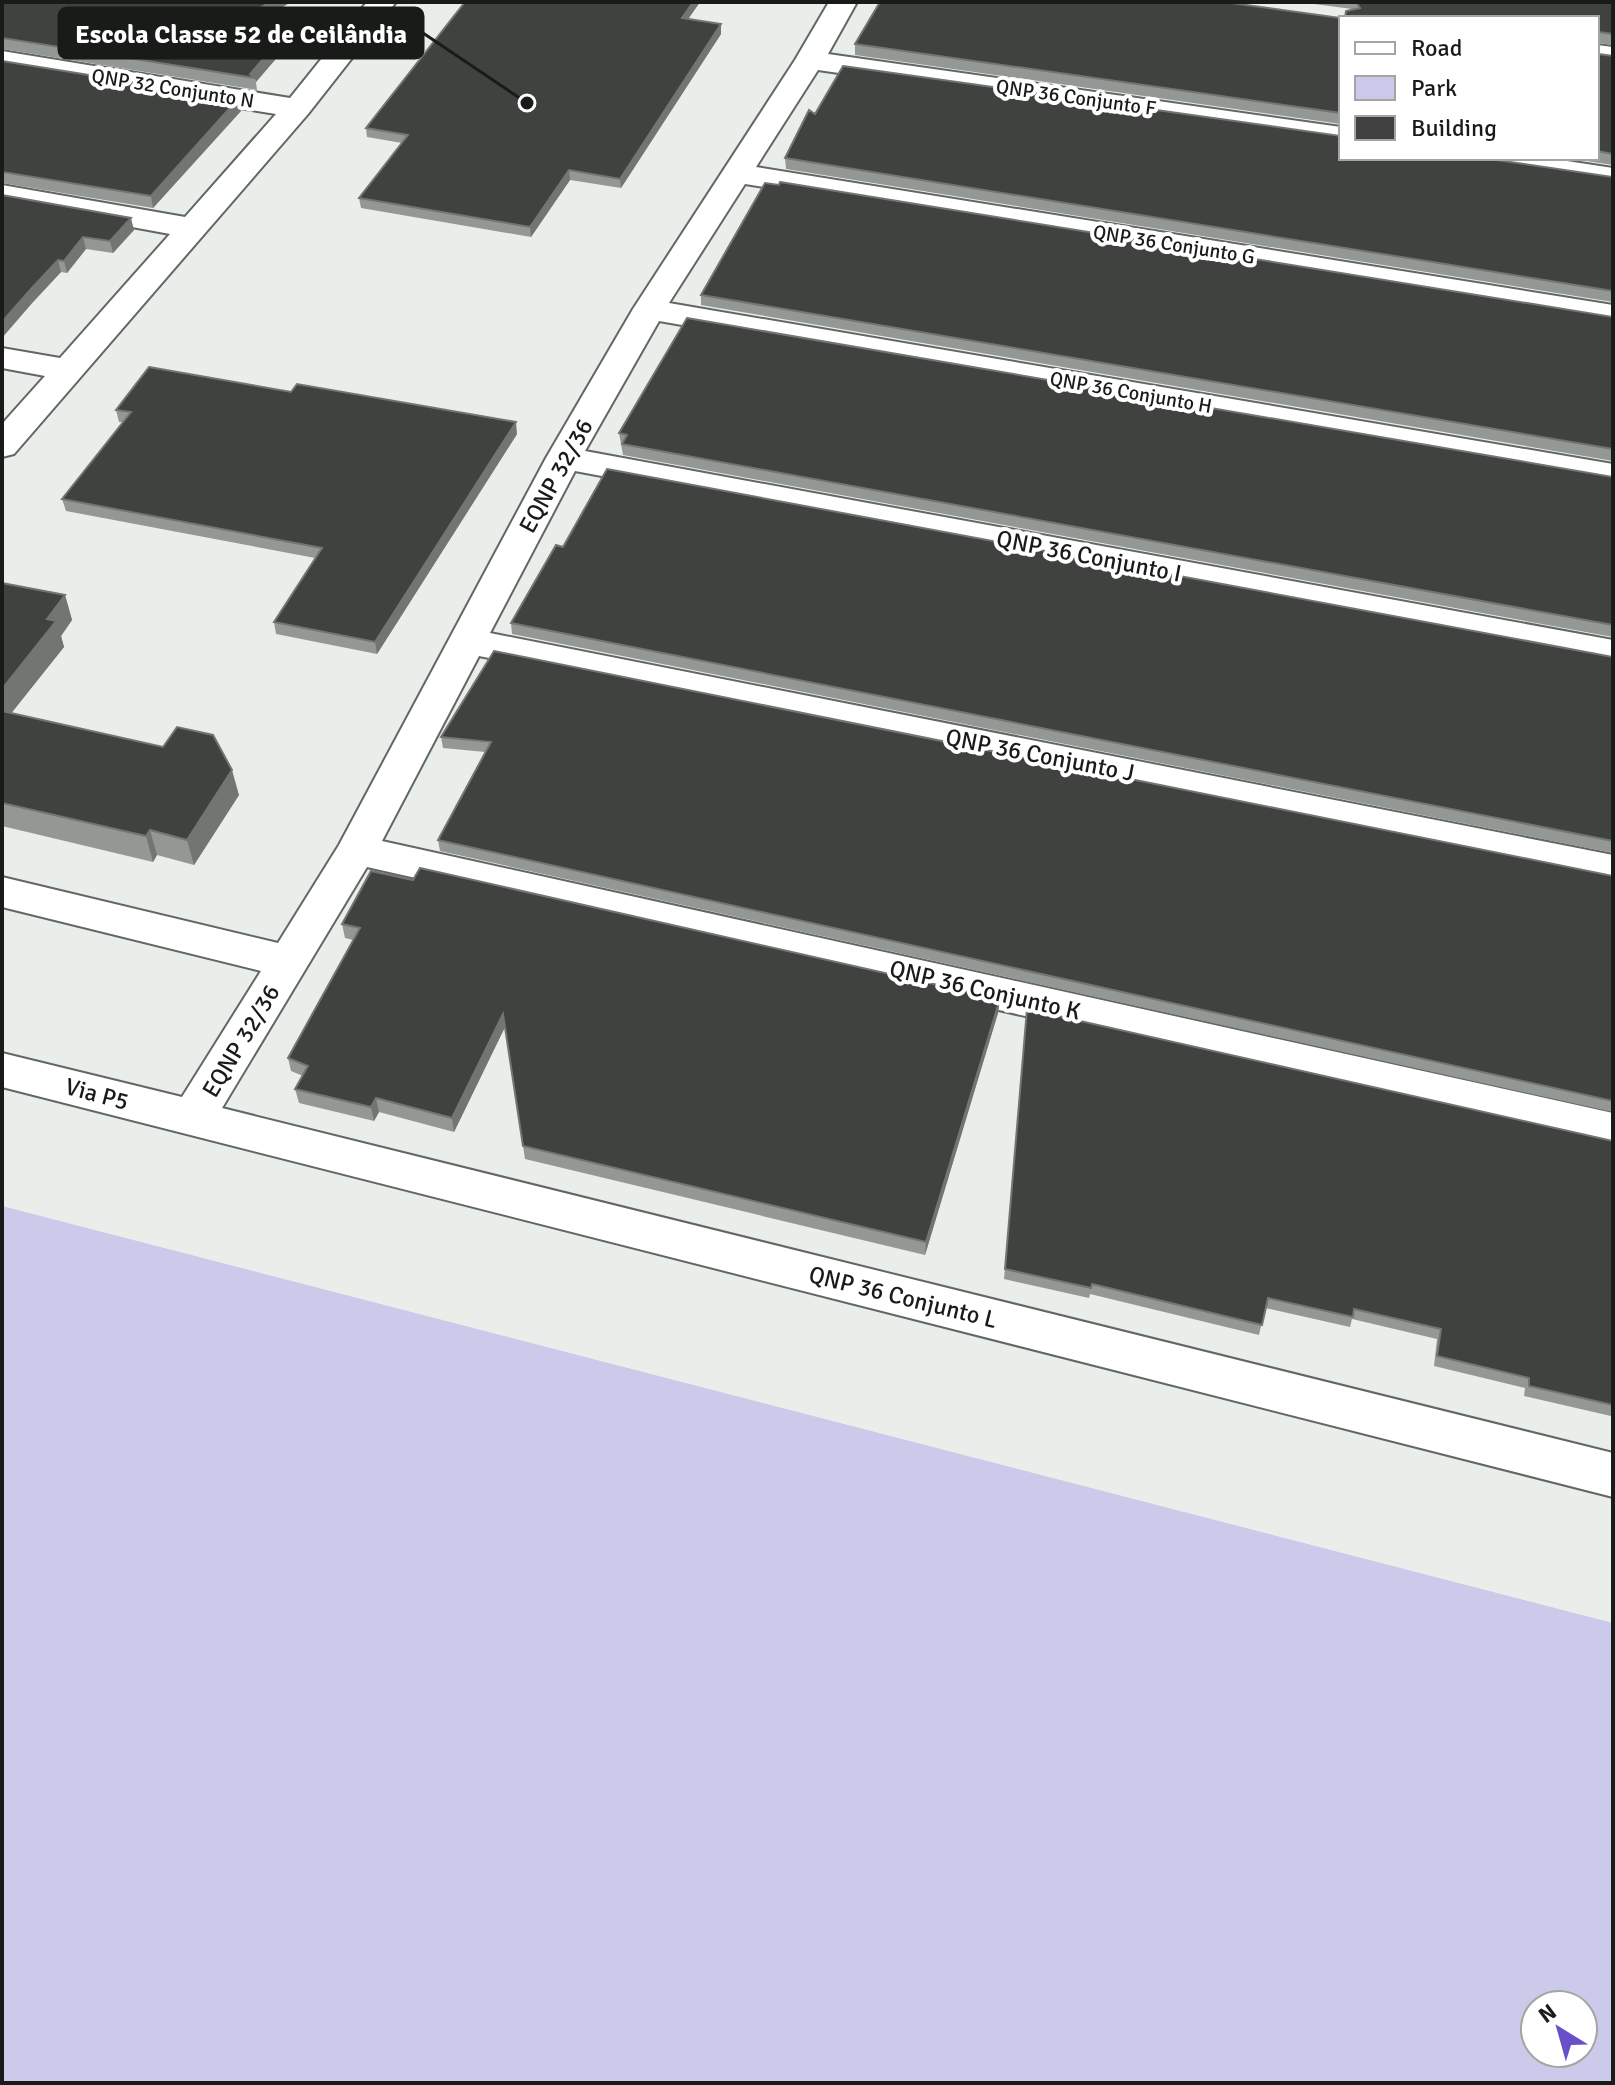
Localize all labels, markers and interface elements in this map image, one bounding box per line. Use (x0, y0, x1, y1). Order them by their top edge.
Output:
callout: Escola Classe 52 de Ceilândia (59, 8, 423, 58)
legend (1339, 16, 1599, 160)
text: Escola Classe 52 de Ceilândia (75, 19, 407, 51)
text: Road (1411, 33, 1462, 63)
street label: QNP 32 Conjunto N (90, 63, 256, 114)
text: Park (1411, 73, 1457, 103)
street label: QNP 36 Conjunto F (994, 74, 1157, 121)
text: Building (1411, 113, 1497, 143)
street label: QNP 36 Conjunto G (1091, 219, 1257, 270)
street label: QNP 36 Conjunto H (1048, 366, 1214, 419)
street label: EQNP 32/36 (512, 414, 600, 538)
street label: QNP 36 Conjunto I (994, 523, 1184, 589)
street label: QNP 36 Conjunto J (943, 722, 1137, 788)
street label: QNP 36 Conjunto K (887, 953, 1083, 1027)
street label: EQNP 32/36 (196, 979, 286, 1103)
street label: Via P5 (62, 1071, 132, 1117)
street label: QNP 36 Conjunto L (806, 1259, 1000, 1335)
north arrow (1519, 1989, 1599, 2069)
text: N (1533, 1998, 1562, 2029)

